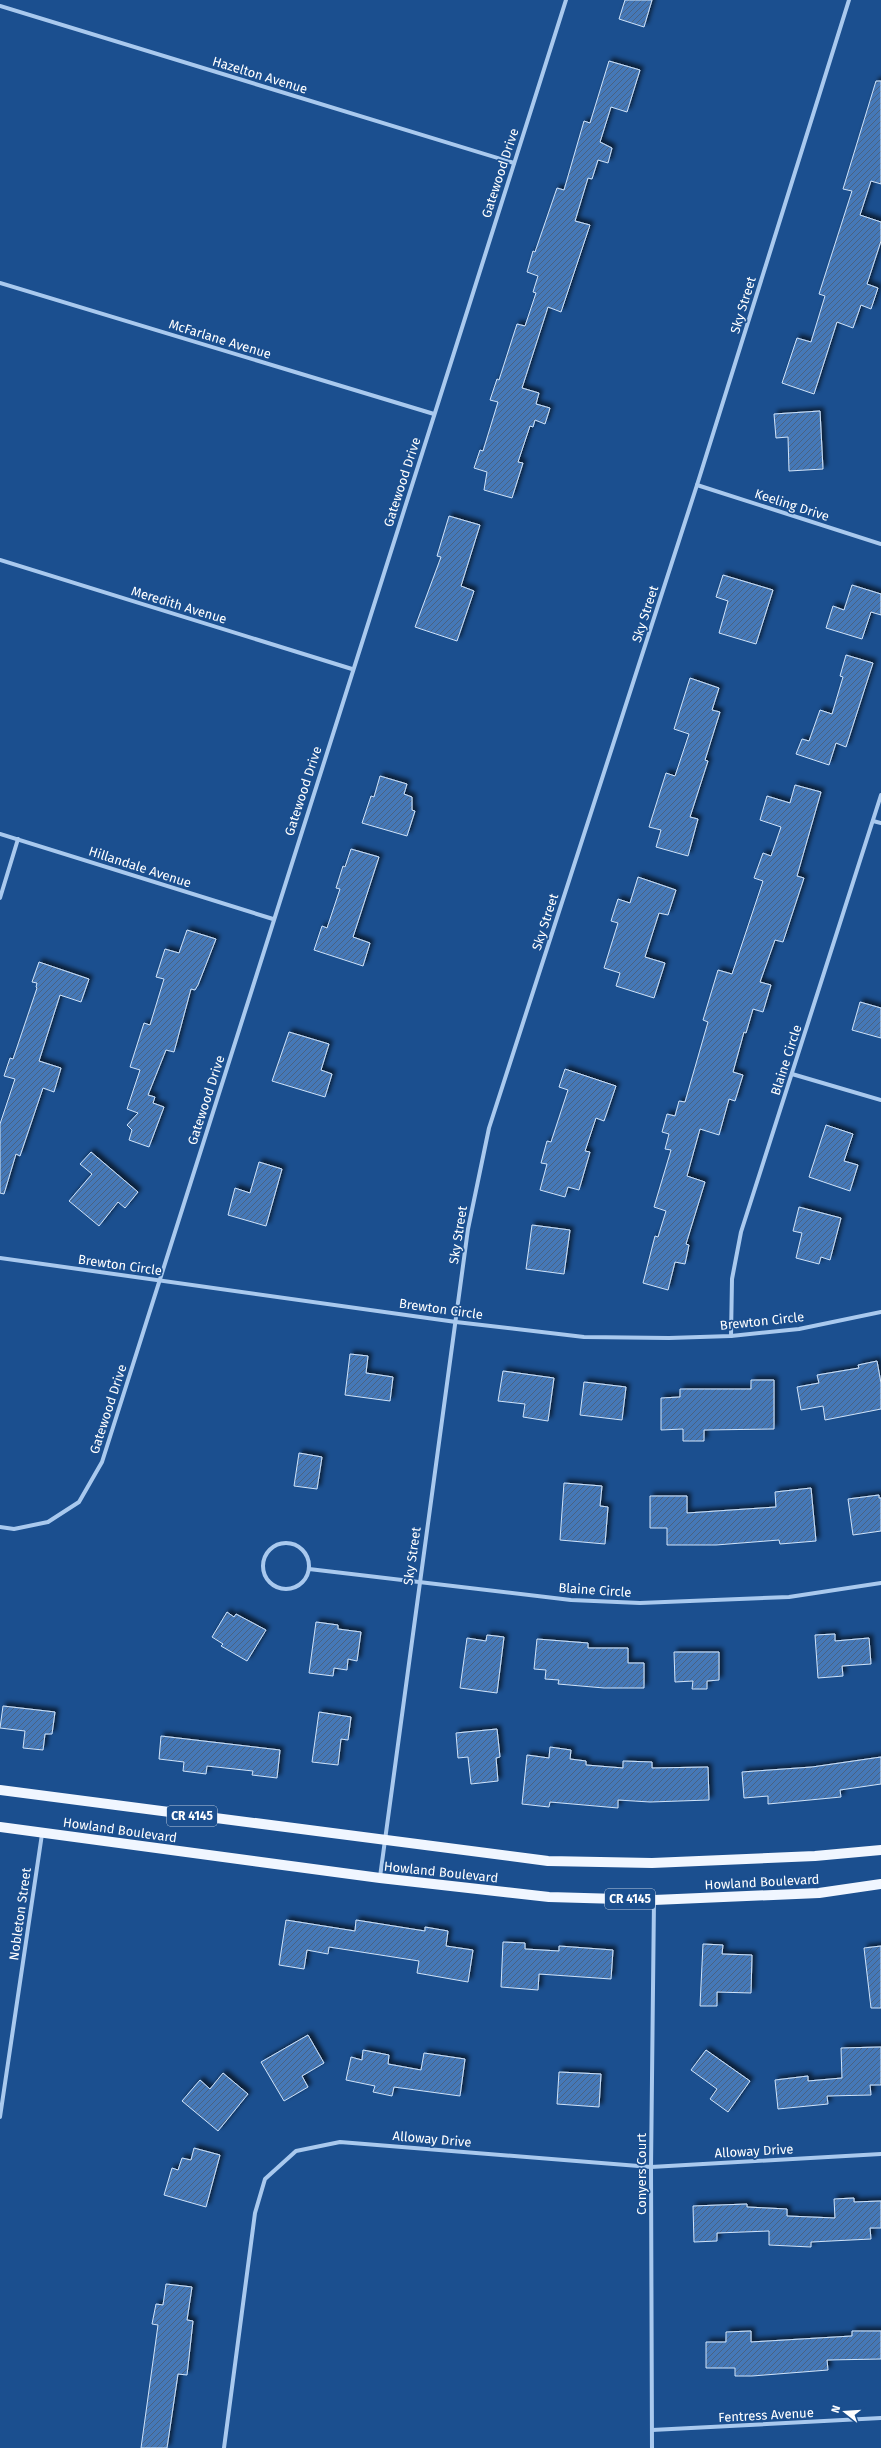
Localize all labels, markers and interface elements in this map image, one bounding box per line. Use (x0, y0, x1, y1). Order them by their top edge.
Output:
street label: Hazelton Avenue (211, 53, 309, 97)
street label: Gatewood Drive (478, 126, 522, 220)
street label: Sky Street (727, 274, 759, 335)
street label: McFarlane Avenue (167, 316, 273, 362)
street label: Gatewood Drive (380, 435, 424, 529)
street label: Keeling Drive (753, 486, 831, 524)
street label: Meredith Avenue (129, 583, 229, 627)
street label: Sky Street (629, 583, 661, 644)
street label: Gatewood Drive (281, 744, 325, 838)
street label: Hillandale Avenue (87, 843, 193, 891)
street label: Sky Street (529, 891, 561, 952)
street label: Blaine Circle (768, 1023, 804, 1097)
street label: Gatewood Drive (184, 1053, 228, 1147)
street label: Sky Street (446, 1204, 470, 1265)
street label: Brewton Circle (77, 1252, 163, 1278)
street label: Brewton Circle (398, 1296, 484, 1322)
street label: Brewton Circle (719, 1309, 805, 1333)
street label: Gatewood Drive (86, 1362, 130, 1456)
street label: Sky Street (400, 1526, 424, 1586)
street label: Blaine Circle (558, 1580, 632, 1600)
road number: CR 4145 (167, 1806, 217, 1826)
street label: Howland Boulevard (62, 1815, 178, 1845)
street label: Howland Boulevard (383, 1859, 499, 1885)
street label: Nobleton Street (6, 1866, 34, 1961)
street label: Howland Boulevard (704, 1872, 820, 1892)
road number: CR 4145 (605, 1889, 655, 1909)
street label: Alloway Drive (392, 2128, 472, 2150)
street label: Conyers Court (634, 2133, 649, 2215)
street label: Alloway Drive (714, 2141, 794, 2161)
north arrow (825, 2392, 865, 2432)
text: N (829, 2404, 843, 2415)
street label: Fentress Avenue (718, 2405, 814, 2425)

